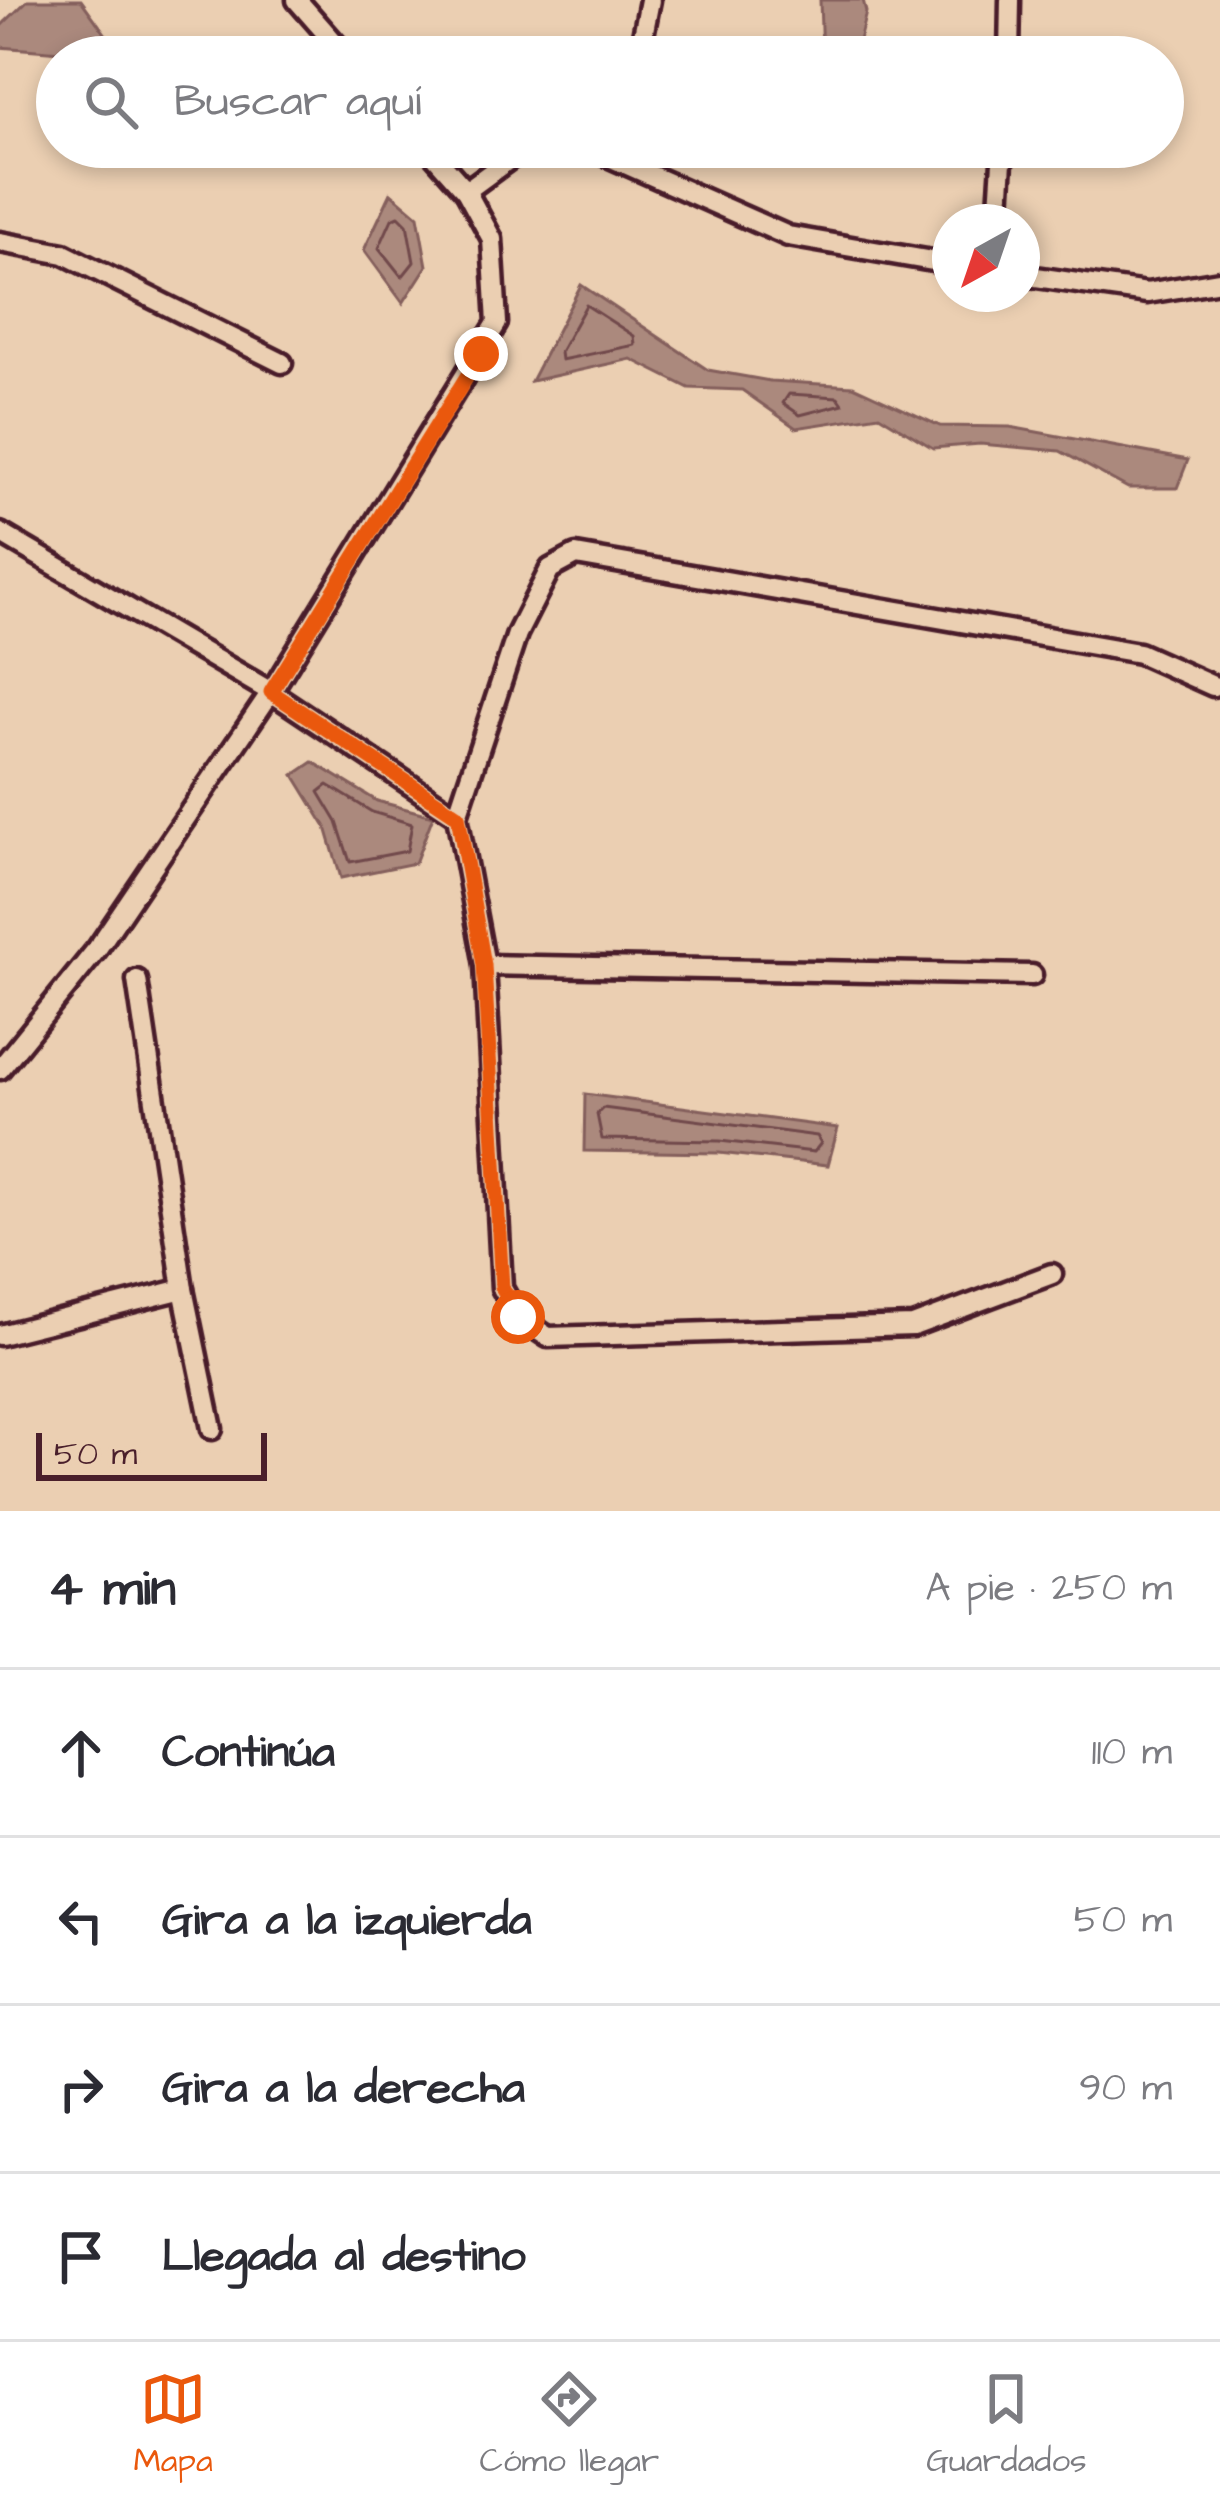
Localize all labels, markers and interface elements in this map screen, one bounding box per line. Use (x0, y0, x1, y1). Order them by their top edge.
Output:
search box (36, 36, 1184, 168)
icon: search (78, 69, 144, 135)
text: Buscar aquí (174, 71, 421, 133)
north arrow (932, 204, 1040, 312)
route end (454, 327, 508, 381)
route start (491, 1290, 545, 1344)
scale bar (36, 1427, 267, 1480)
text: 50 m (54, 1431, 137, 1477)
text: 4 min (48, 1554, 176, 1625)
text: A pie · 250 m (925, 1562, 1172, 1616)
icon: ahead (48, 1720, 114, 1786)
text: Continúa (162, 1722, 335, 1784)
text: 110 m (1091, 1726, 1172, 1780)
icon: left (48, 1888, 114, 1954)
text: Gira a la izquierda (162, 1890, 532, 1952)
text: 50 m (1074, 1894, 1172, 1948)
icon: right (48, 2056, 114, 2122)
text: Gira a la derecha (162, 2058, 525, 2120)
text: 90 m (1079, 2062, 1172, 2116)
icon: arrive (48, 2224, 114, 2290)
text: Llegada al destino (162, 2226, 525, 2288)
tab: Mapa (133, 2366, 213, 2484)
tab: Cómo llegar (480, 2366, 659, 2484)
tab: Guardados (926, 2366, 1087, 2484)

